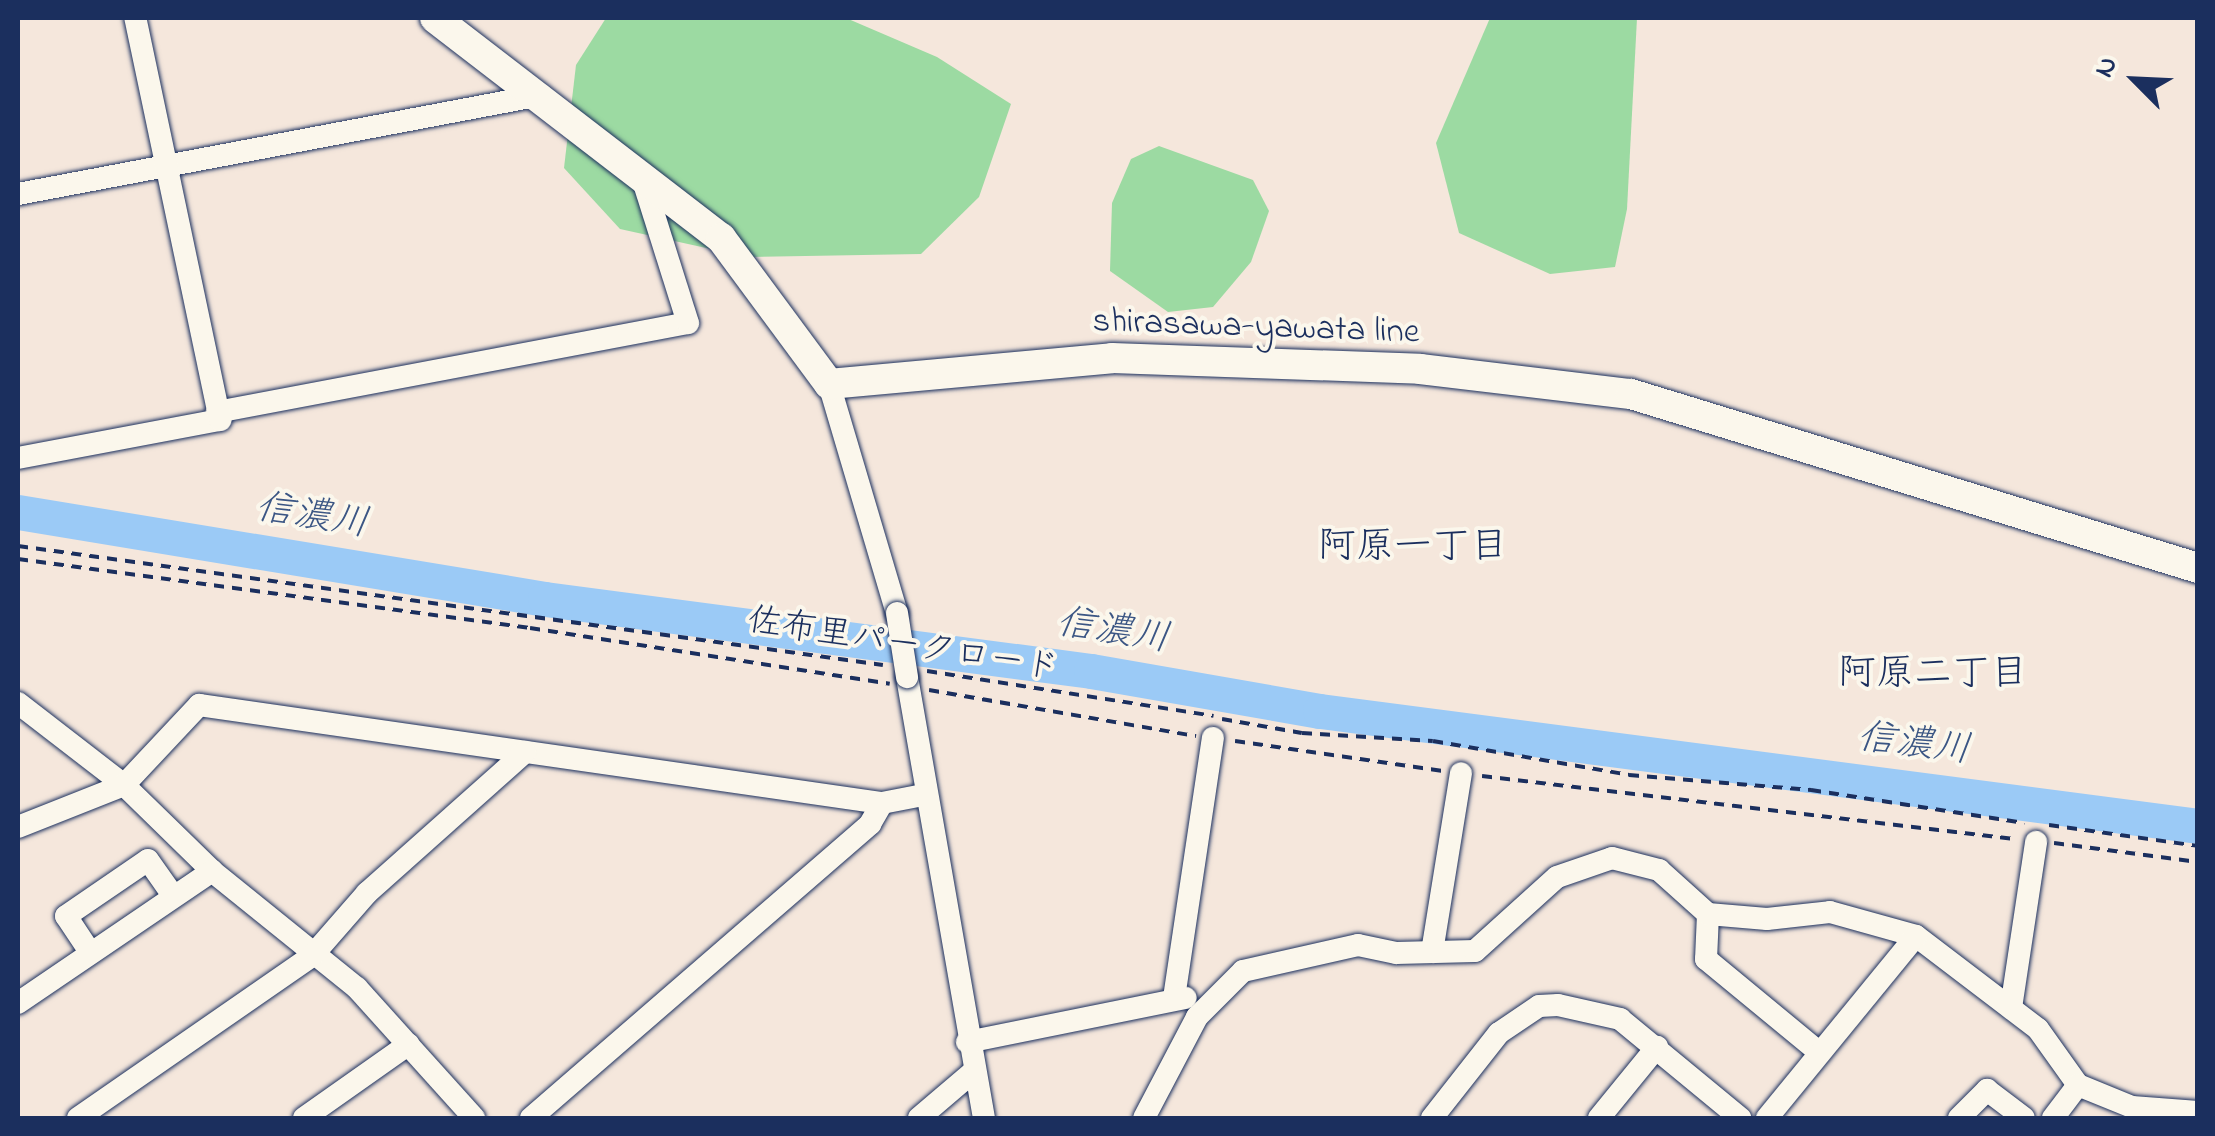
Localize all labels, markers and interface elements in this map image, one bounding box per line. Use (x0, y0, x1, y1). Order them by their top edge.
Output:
north arrow (2085, 30, 2185, 130)
text: N (2085, 51, 2130, 85)
street label: shirasawa-yawata line (1092, 301, 1420, 355)
water label: 信濃川 (252, 487, 372, 549)
district label: 阿原一丁目 (1318, 526, 1508, 572)
street label: 佐布里パークロード (744, 601, 1062, 691)
water label: 信濃川 (1053, 602, 1173, 664)
district label: 阿原二丁目 (1838, 653, 2028, 699)
water label: 信濃川 (1855, 716, 1973, 776)

